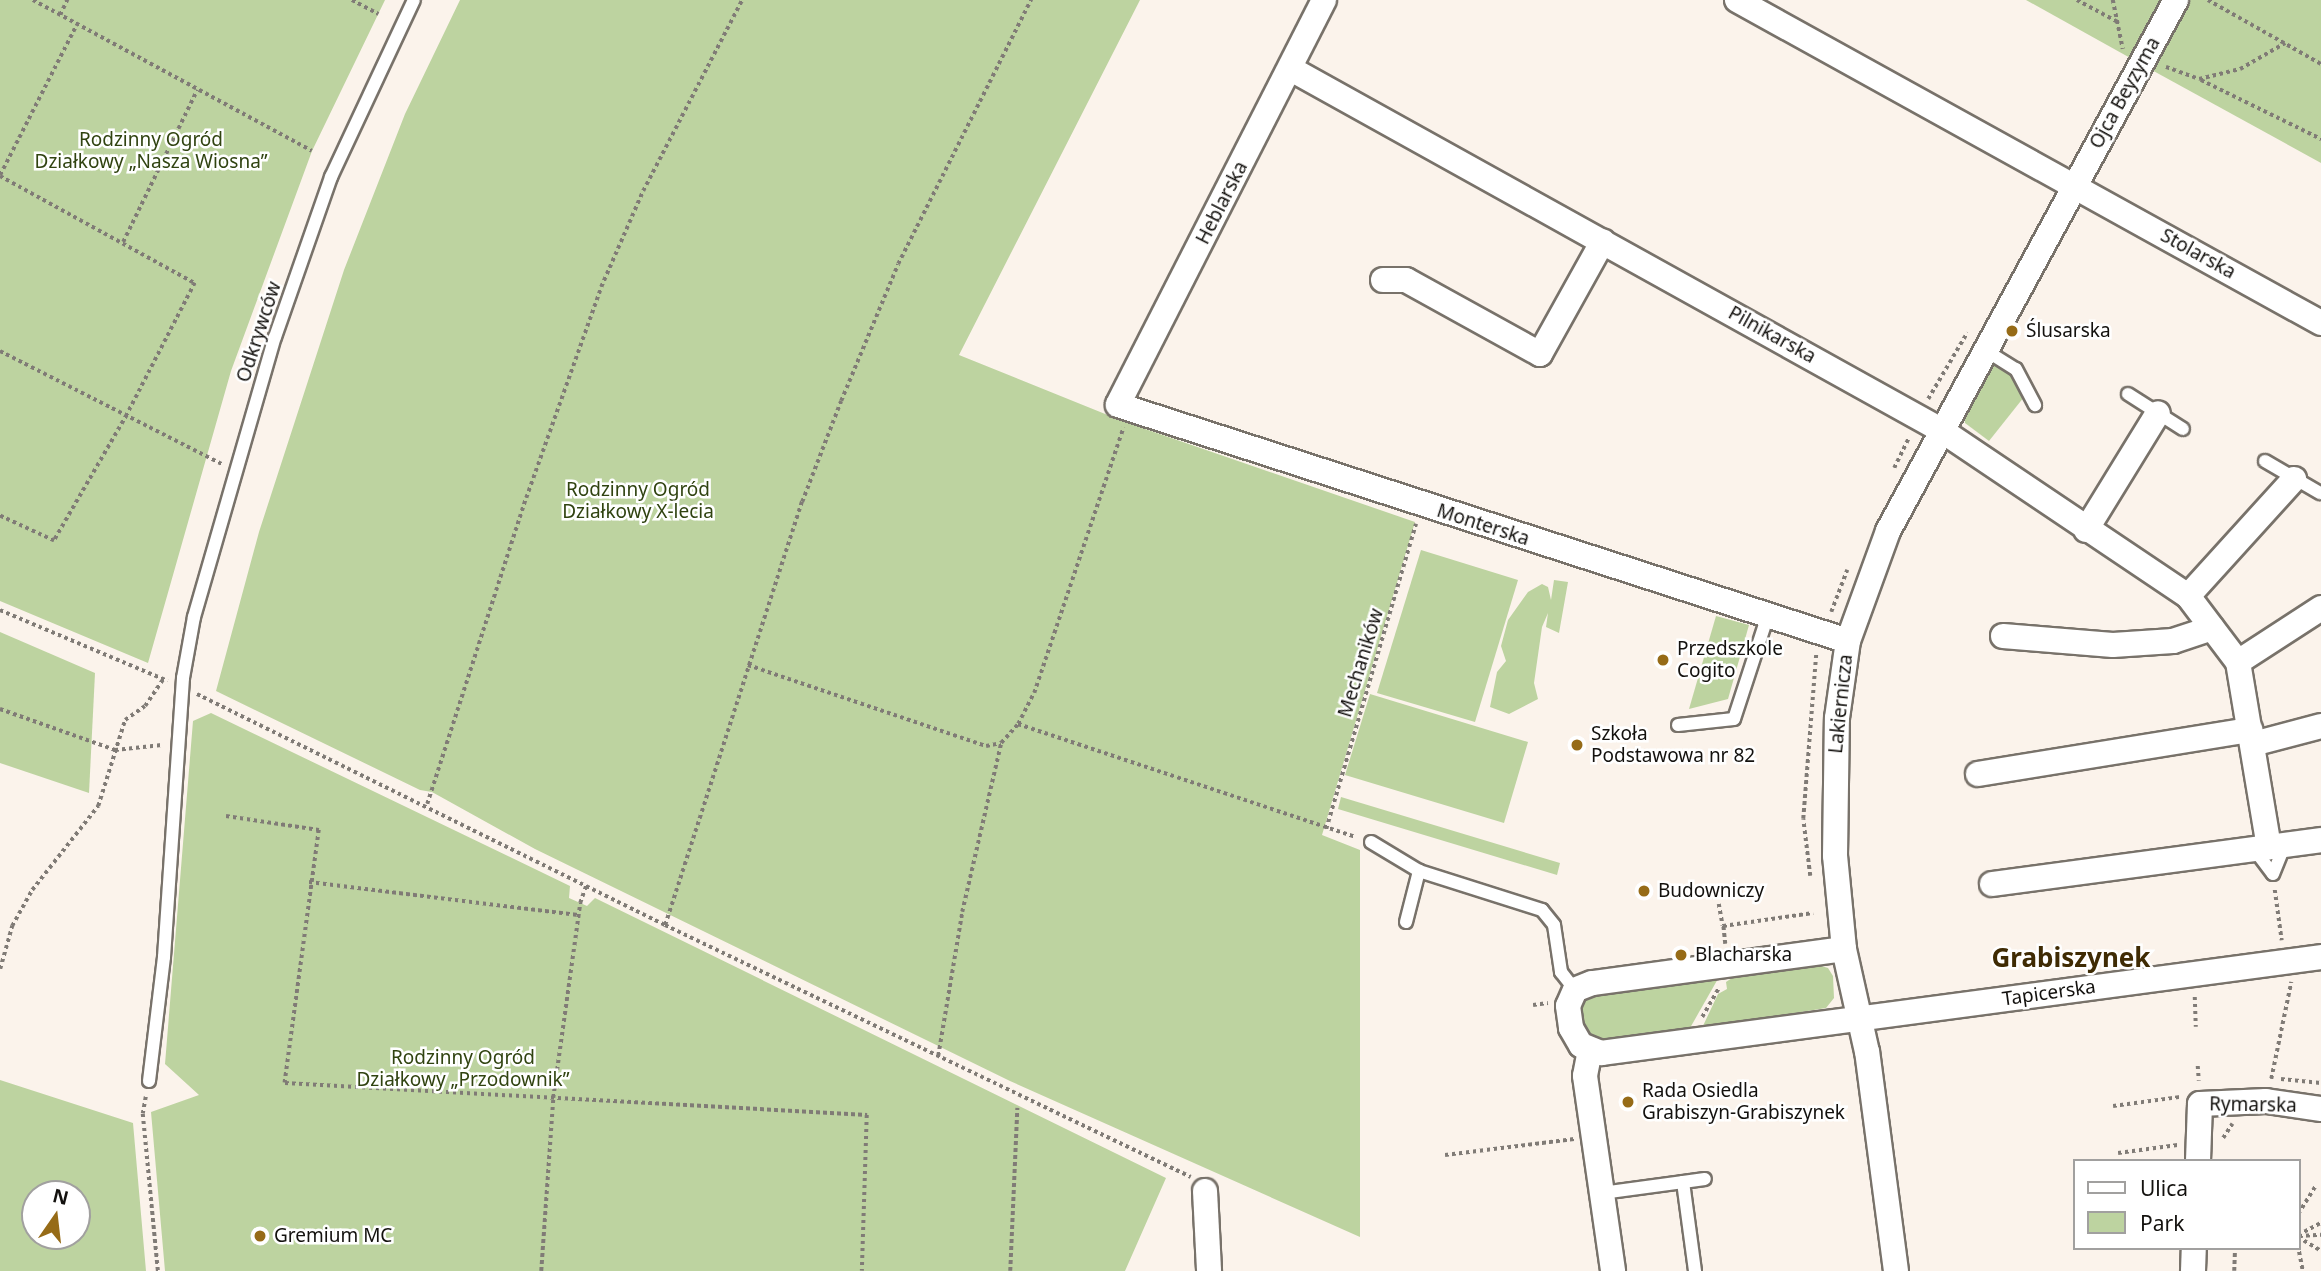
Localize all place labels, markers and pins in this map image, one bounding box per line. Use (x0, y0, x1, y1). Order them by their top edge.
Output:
place label: Ślusarska (2026, 320, 2111, 342)
marker: Ślusarska (2004, 323, 2020, 339)
place label: Przedszkole Cogito (1677, 638, 1783, 682)
marker: Przedszkole Cogito (1655, 652, 1671, 668)
place label: Szkoła Podstawowa nr 82 (1591, 723, 1755, 767)
marker: Szkoła Podstawowa nr 82 (1569, 737, 1585, 753)
place label: Budowniczy (1658, 880, 1764, 902)
marker: Budowniczy (1636, 883, 1652, 899)
place label: Blacharska (1695, 944, 1792, 966)
marker: Blacharska (1673, 947, 1689, 963)
place label: Rada Osiedla Grabiszyn-Grabiszynek (1642, 1080, 1845, 1124)
marker: Rada Osiedla Grabiszyn-Grabiszynek (1620, 1094, 1636, 1110)
place label: Gremium MC (274, 1225, 392, 1247)
marker: Gremium MC (252, 1228, 268, 1244)

